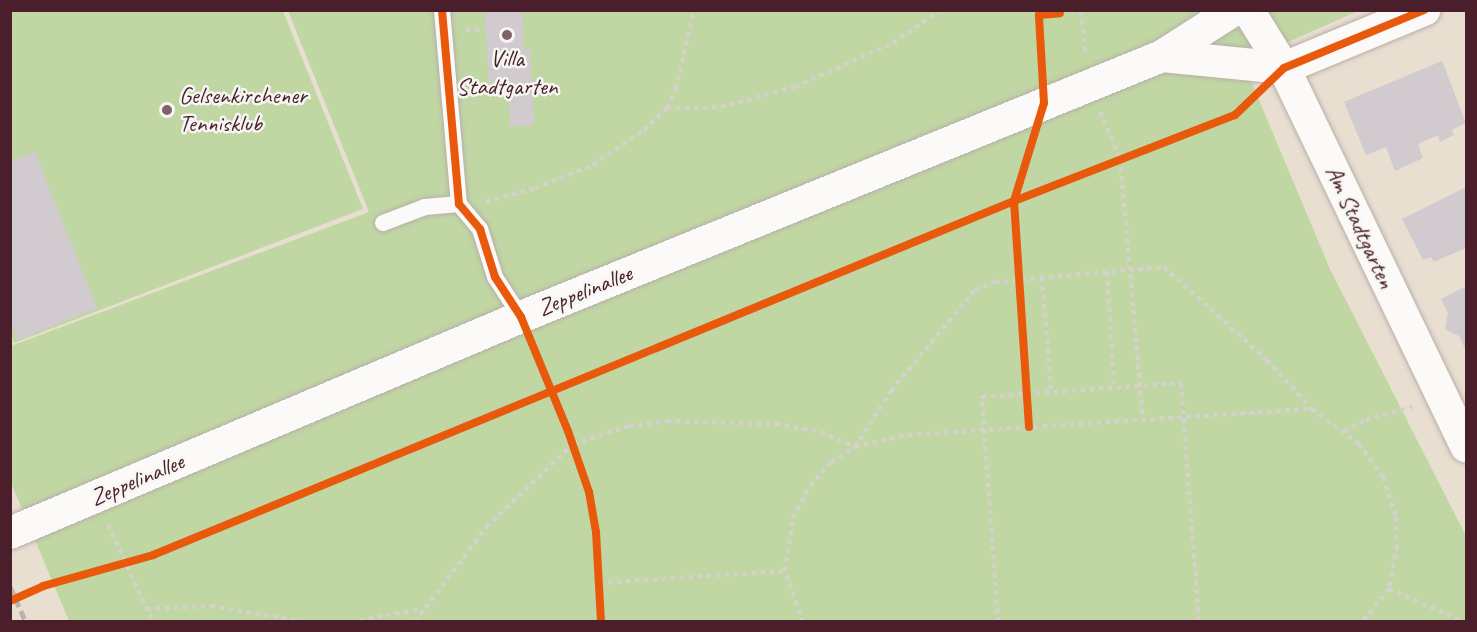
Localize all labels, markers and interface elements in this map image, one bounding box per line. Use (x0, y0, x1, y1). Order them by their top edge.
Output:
marker: Villa Stadtgarten (500, 28, 514, 42)
place label: Villa Stadtgarten (456, 45, 558, 101)
place label: Gelsenkirchener Tennisklub (179, 82, 307, 138)
marker: Gelsenkirchener Tennisklub (160, 103, 174, 117)
street label: Am Stadtgarten (1319, 161, 1401, 293)
street label: Zeppelinallee (534, 259, 636, 323)
street label: Zeppelinallee (86, 447, 188, 513)

